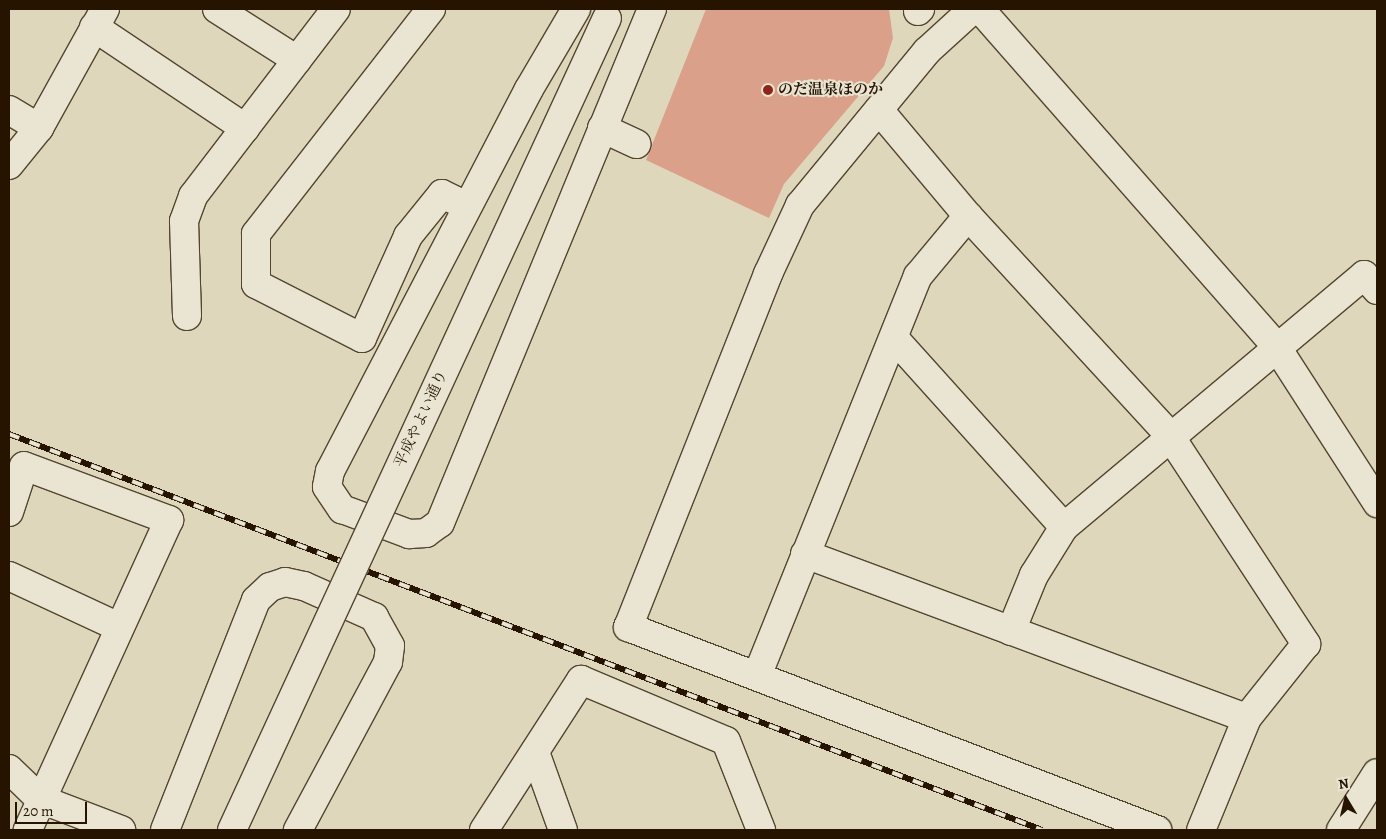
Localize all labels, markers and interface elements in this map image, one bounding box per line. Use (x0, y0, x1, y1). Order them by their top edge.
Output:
place label: のだ温泉ほのか (778, 81, 883, 99)
marker: のだ温泉ほのか (762, 84, 774, 96)
street label: 平成やよい通り (391, 368, 451, 470)
north arrow (1321, 774, 1371, 824)
text: N (1337, 774, 1350, 794)
scale bar (18, 792, 90, 824)
text: 20 m (23, 801, 54, 821)

